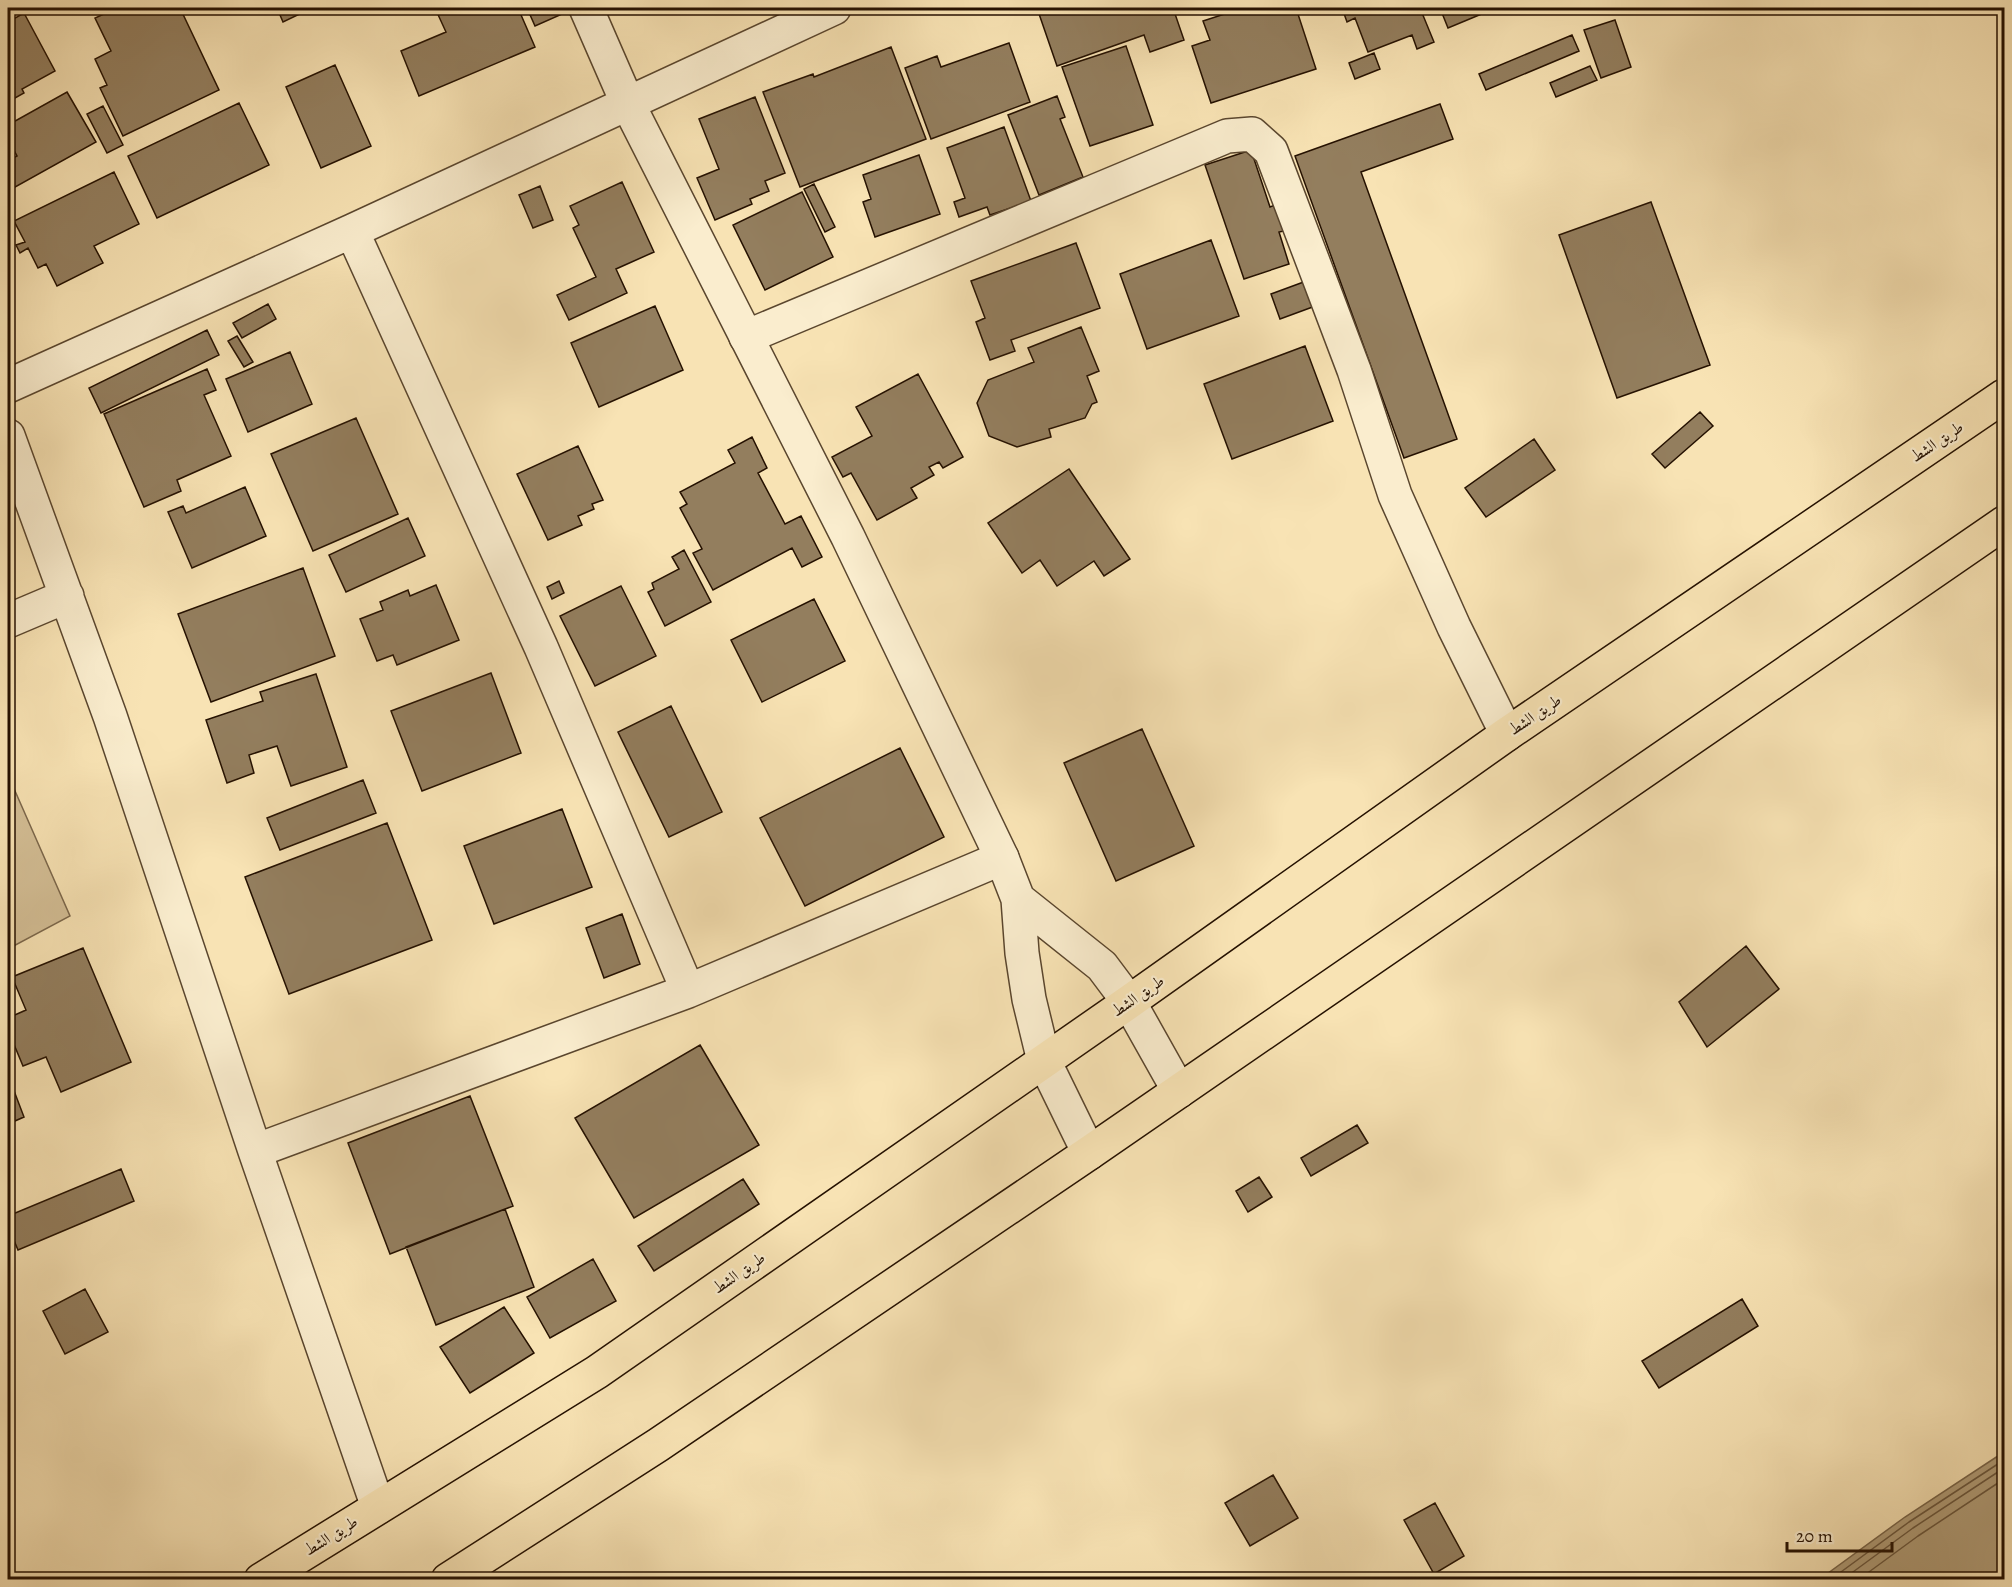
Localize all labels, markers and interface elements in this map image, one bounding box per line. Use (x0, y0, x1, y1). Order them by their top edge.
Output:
street label: طريق الشط (1906, 416, 1968, 468)
street label: طريق الشط (1504, 689, 1566, 741)
street label: طريق الشط (1107, 970, 1169, 1022)
street label: طريق الشط (708, 1247, 770, 1299)
street label: طريق الشط (300, 1511, 362, 1561)
scale bar (1787, 1515, 1892, 1553)
text: 20 m (1796, 1524, 1833, 1548)

